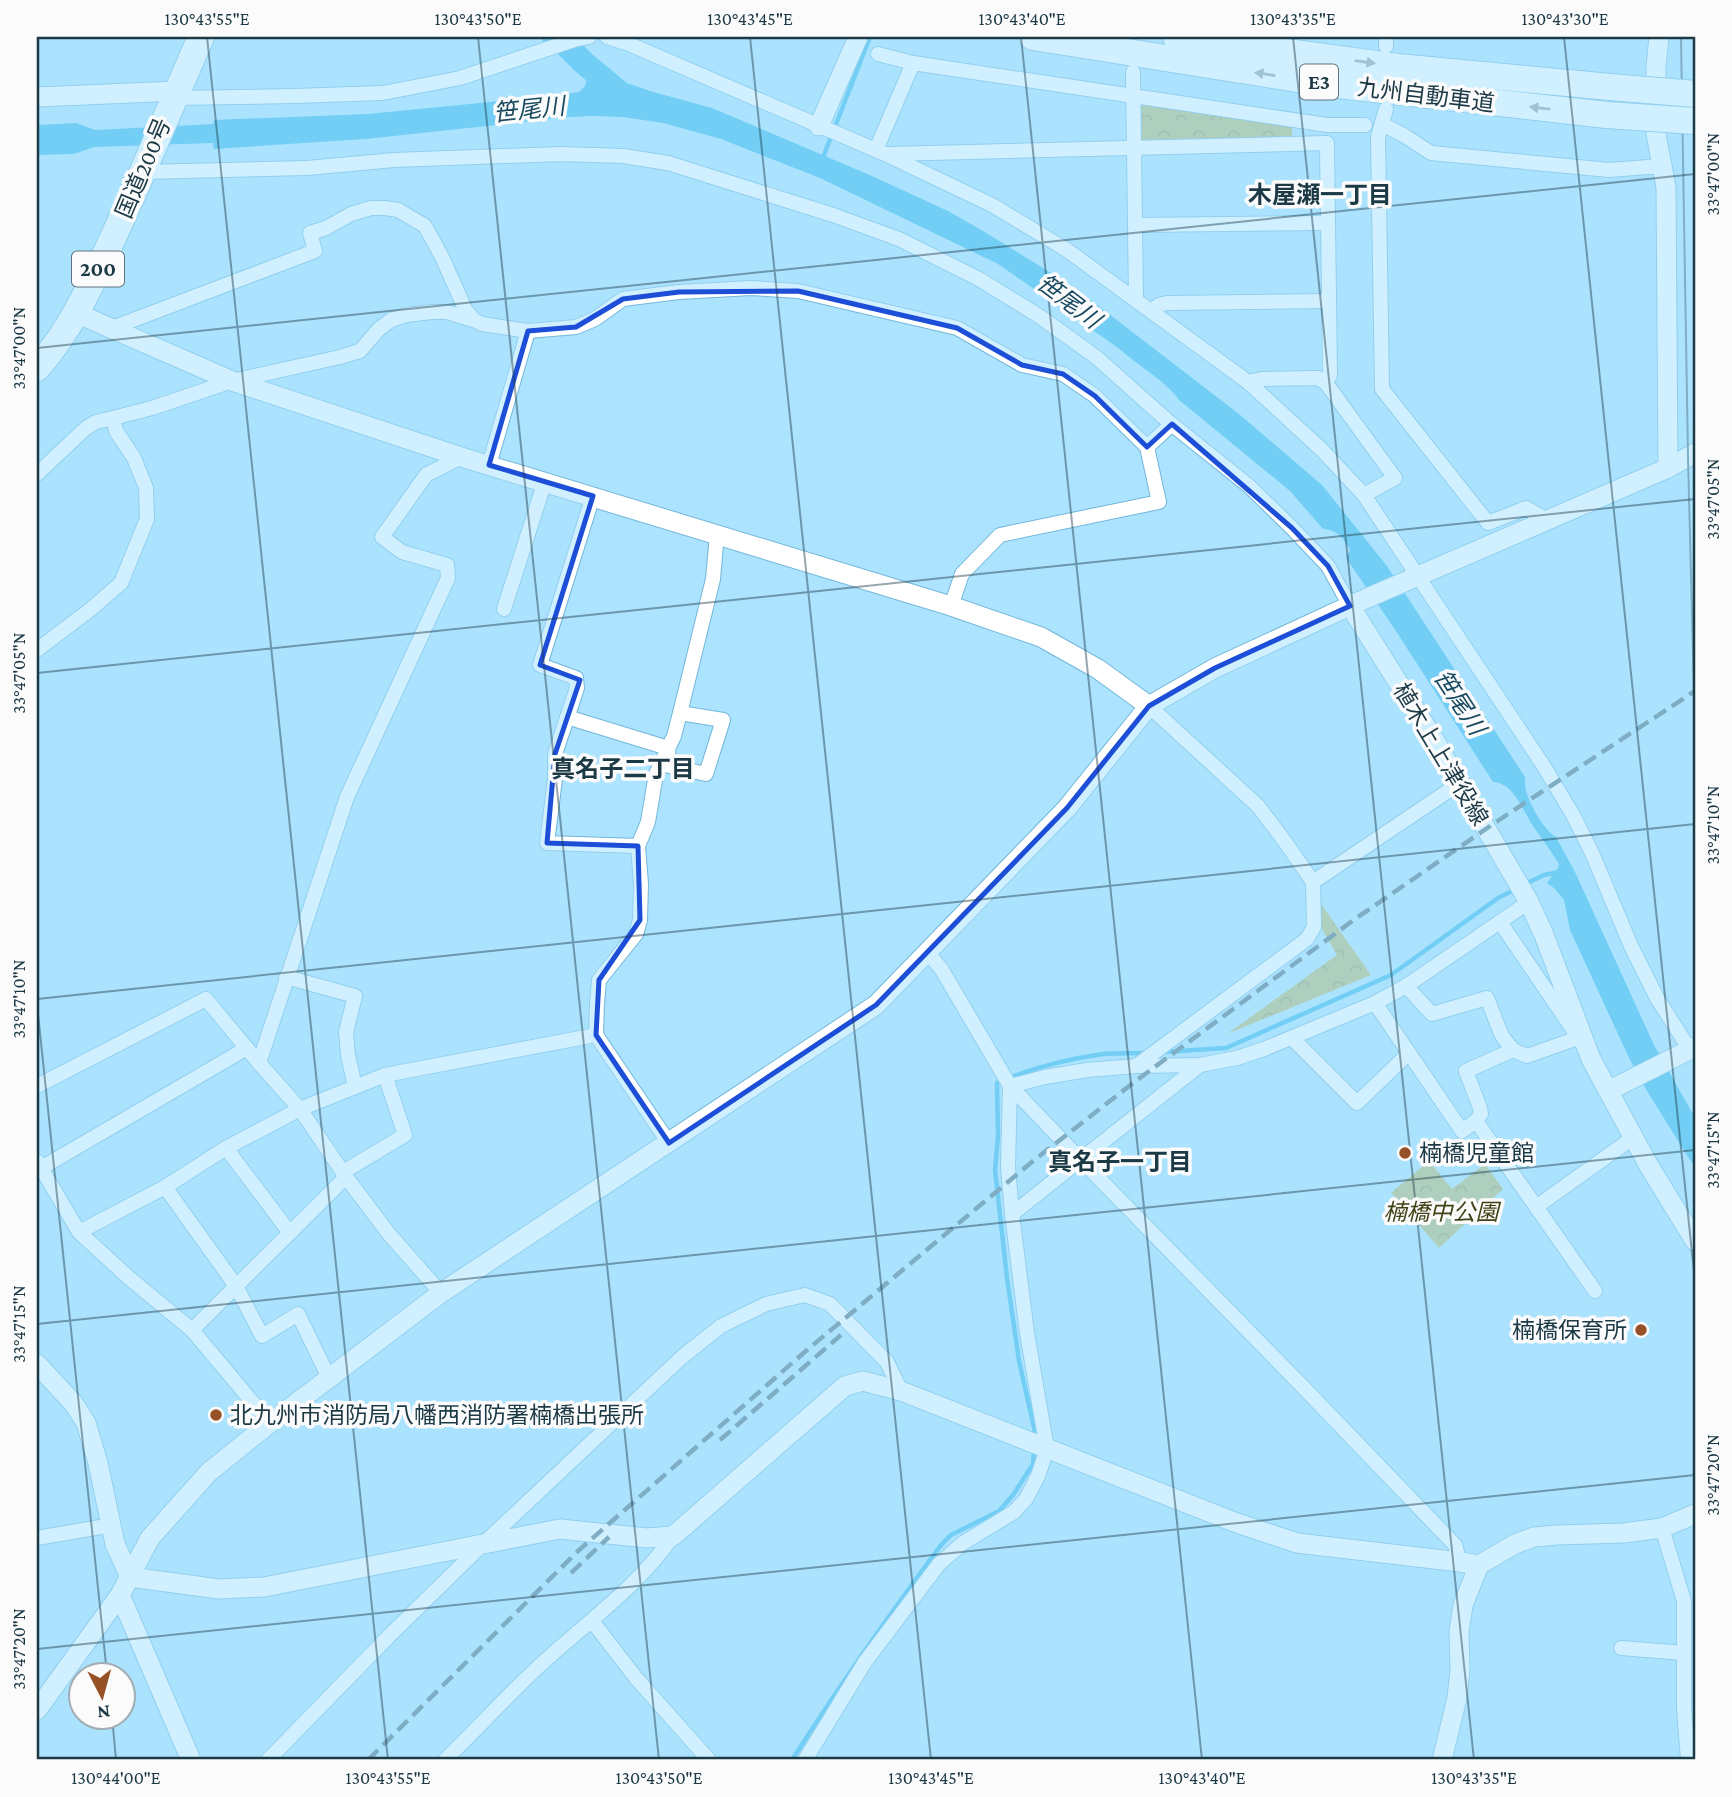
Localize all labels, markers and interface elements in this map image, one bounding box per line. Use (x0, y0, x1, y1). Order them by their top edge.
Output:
text: 130°43'55"E (164, 9, 250, 29)
text: 130°43'50"E (435, 9, 522, 29)
text: 130°43'45"E (707, 9, 793, 29)
text: 130°43'40"E (978, 9, 1066, 29)
text: 130°43'35"E (1250, 9, 1336, 29)
text: 130°43'30"E (1521, 9, 1609, 29)
one-way arrow (1354, 57, 1376, 68)
road number: E3 (1300, 64, 1338, 100)
one-way arrow (1254, 68, 1276, 79)
street label: 九州自動車道 (1356, 74, 1496, 116)
water label: 笹尾川 (492, 91, 569, 126)
one-way arrow (1528, 102, 1550, 113)
street label: 国道200号 (110, 114, 176, 222)
text: 33°47'00"N (1703, 132, 1723, 215)
district label: 木屋瀬一丁目 (1248, 181, 1392, 208)
road number: 200 (72, 252, 124, 286)
water label: 笹尾川 (1032, 269, 1108, 335)
text: 33°47'00"N (9, 306, 29, 389)
text: 33°47'05"N (1703, 458, 1723, 540)
text: 33°47'05"N (9, 632, 29, 714)
water label: 笹尾川 (1429, 664, 1493, 742)
street label: 植木上上津役線 (1388, 678, 1494, 830)
district label: 真名子二丁目 (551, 755, 695, 782)
text: 33°47'10"N (1703, 785, 1723, 865)
text: 33°47'10"N (9, 959, 29, 1039)
text: 33°47'15"N (1703, 1111, 1723, 1189)
place label: 楠橋児童館 (1419, 1140, 1534, 1166)
marker: 楠橋児童館 (1397, 1145, 1413, 1161)
district label: 真名子一丁目 (1048, 1148, 1192, 1175)
park label: 楠橋中公園 (1384, 1199, 1502, 1225)
text: 33°47'15"N (9, 1285, 29, 1363)
place label: 楠橋保育所 (1512, 1317, 1627, 1343)
marker: 楠橋保育所 (1633, 1322, 1649, 1338)
place label: 北九州市消防局八幡西消防署楠橋出張所 (230, 1402, 644, 1428)
marker: 北九州市消防局八幡西消防署楠橋出張所 (208, 1407, 224, 1423)
text: 33°47'20"N (1703, 1434, 1723, 1516)
text: 33°47'20"N (9, 1608, 29, 1690)
north arrow (66, 1660, 136, 1730)
text: N (96, 1701, 111, 1724)
text: 130°44'00"E (71, 1768, 161, 1788)
text: 130°43'55"E (345, 1768, 431, 1788)
text: 130°43'50"E (616, 1768, 703, 1788)
text: 130°43'45"E (888, 1768, 974, 1788)
text: 130°43'40"E (1158, 1768, 1246, 1788)
text: 130°43'35"E (1431, 1768, 1517, 1788)

